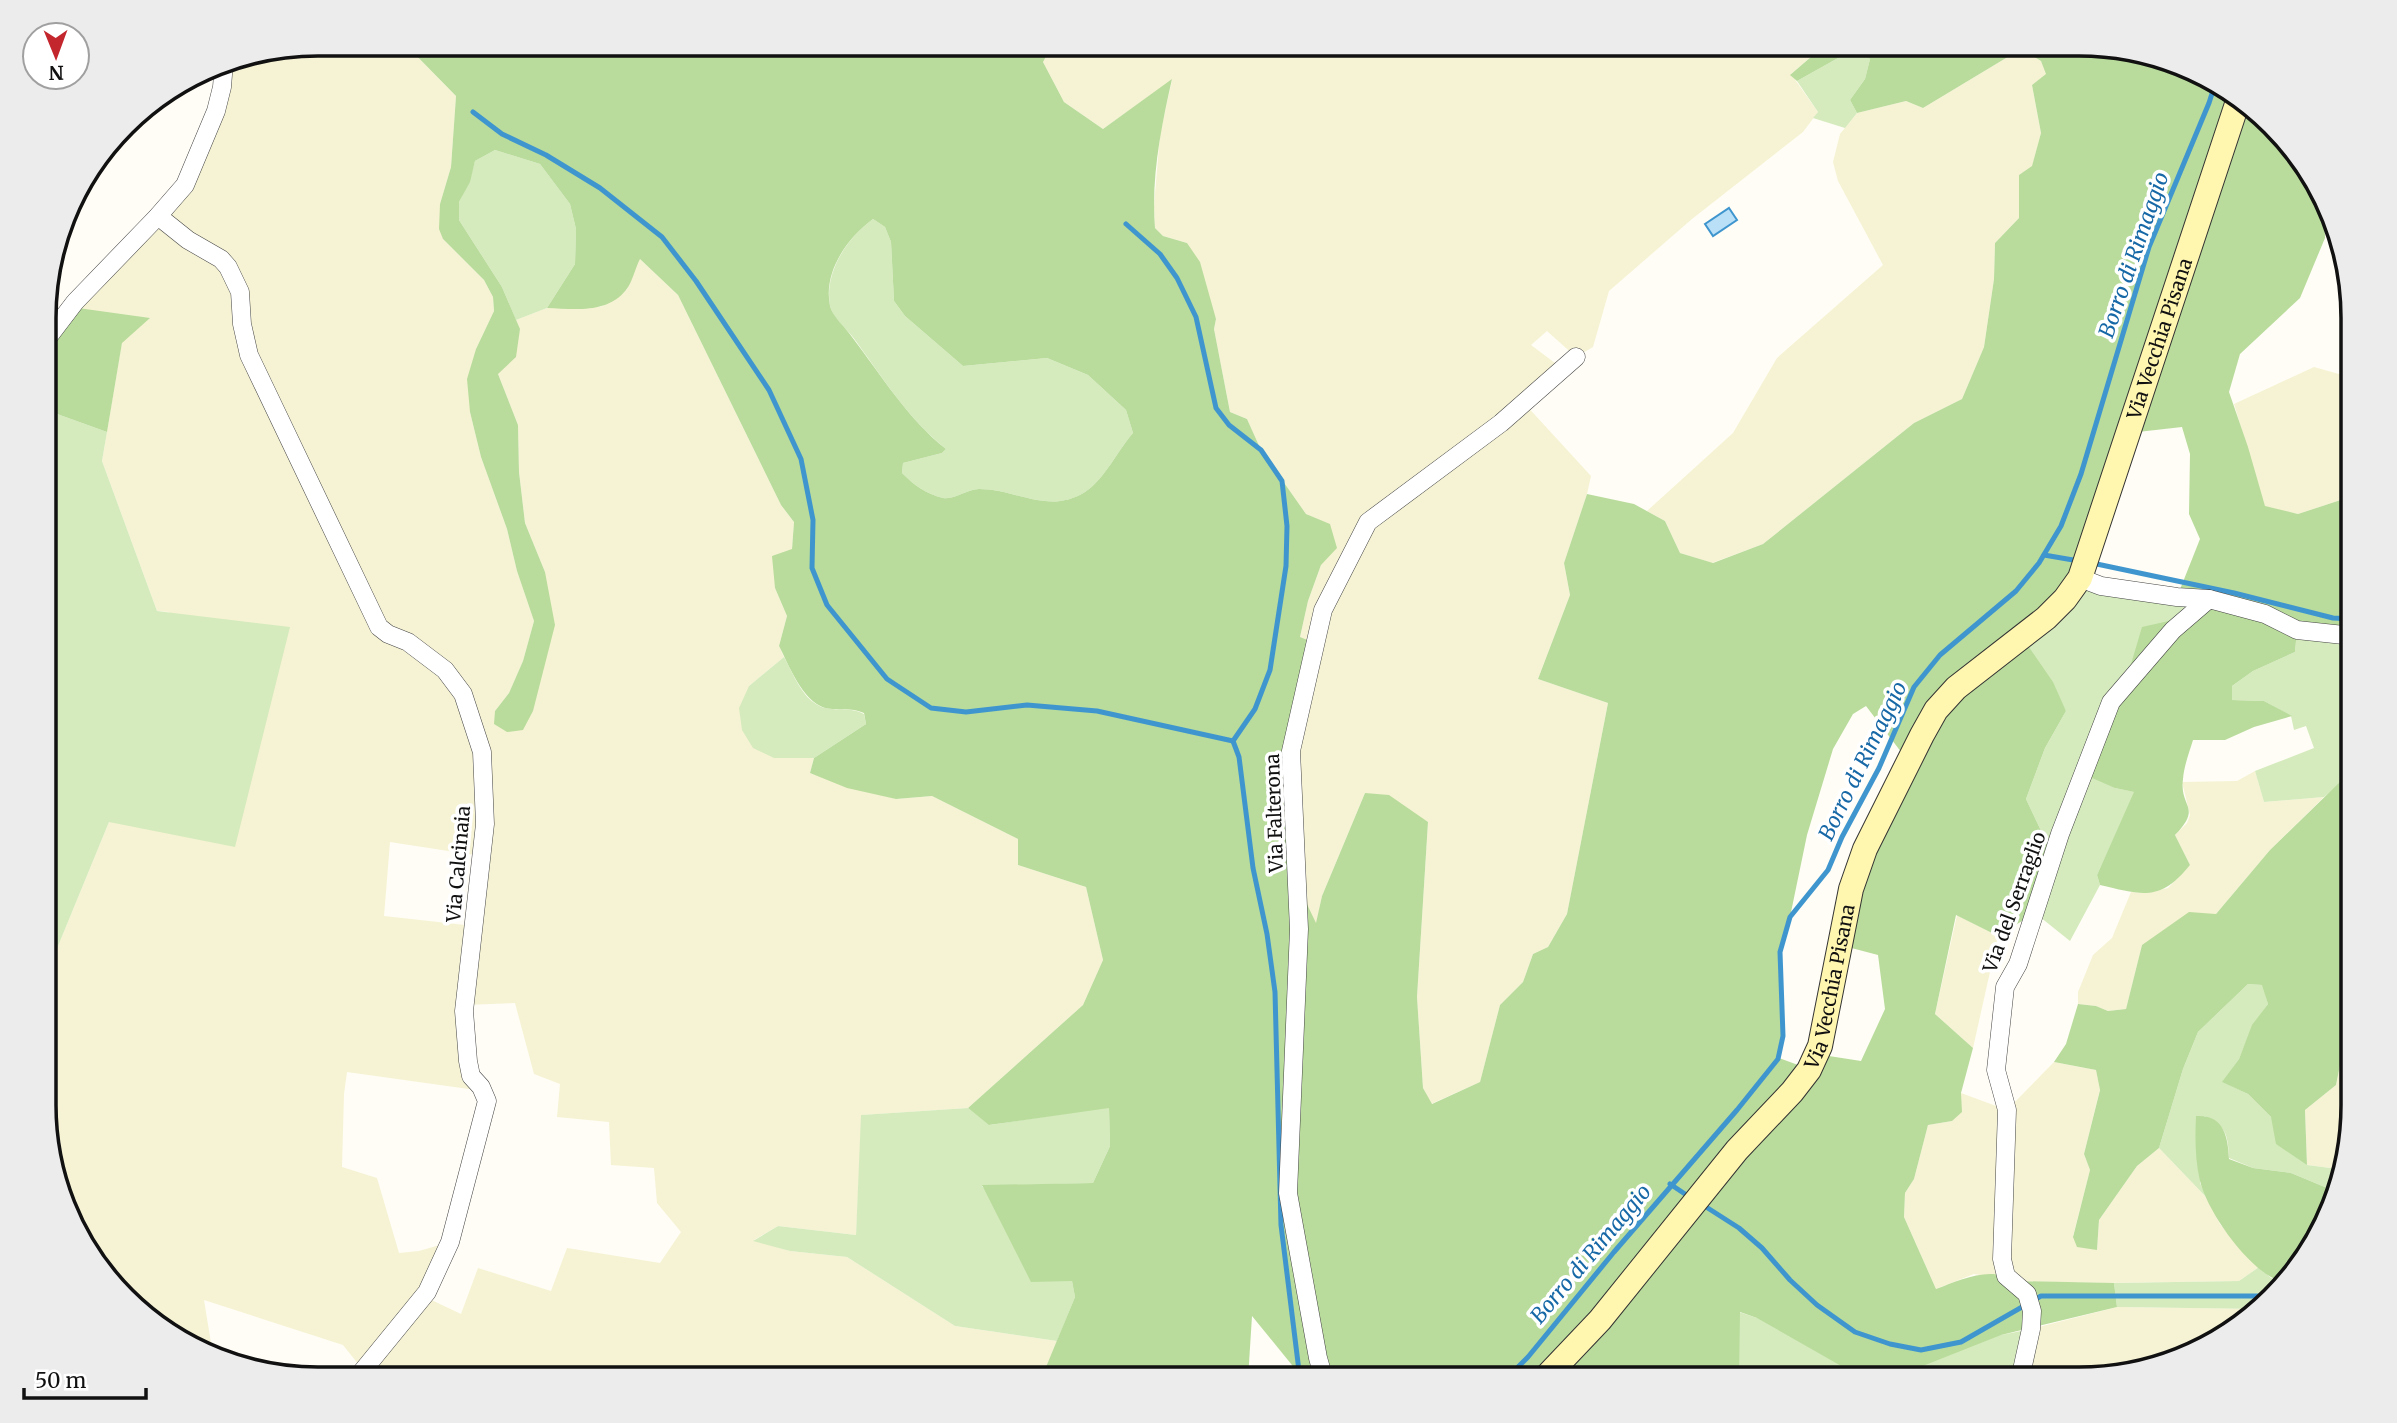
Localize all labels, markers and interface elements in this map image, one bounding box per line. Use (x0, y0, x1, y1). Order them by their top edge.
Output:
north arrow (21, 21, 91, 91)
text: N (49, 61, 64, 85)
water label: Borro di Rimaggio (2093, 168, 2175, 341)
street label: Via Vecchia Pisana (2121, 255, 2197, 423)
water label: Borro di Rimaggio (1812, 677, 1913, 845)
street label: Via Falterona (1260, 753, 1288, 874)
street label: Via Calcinaia (441, 805, 475, 924)
street label: Via del Serraglio (1977, 828, 2051, 977)
street label: Via Vecchia Pisana (1799, 902, 1860, 1074)
water label: Borro di Rimaggio (1525, 1178, 1657, 1329)
scale bar (24, 1356, 147, 1400)
text: 50 m (35, 1367, 86, 1394)

